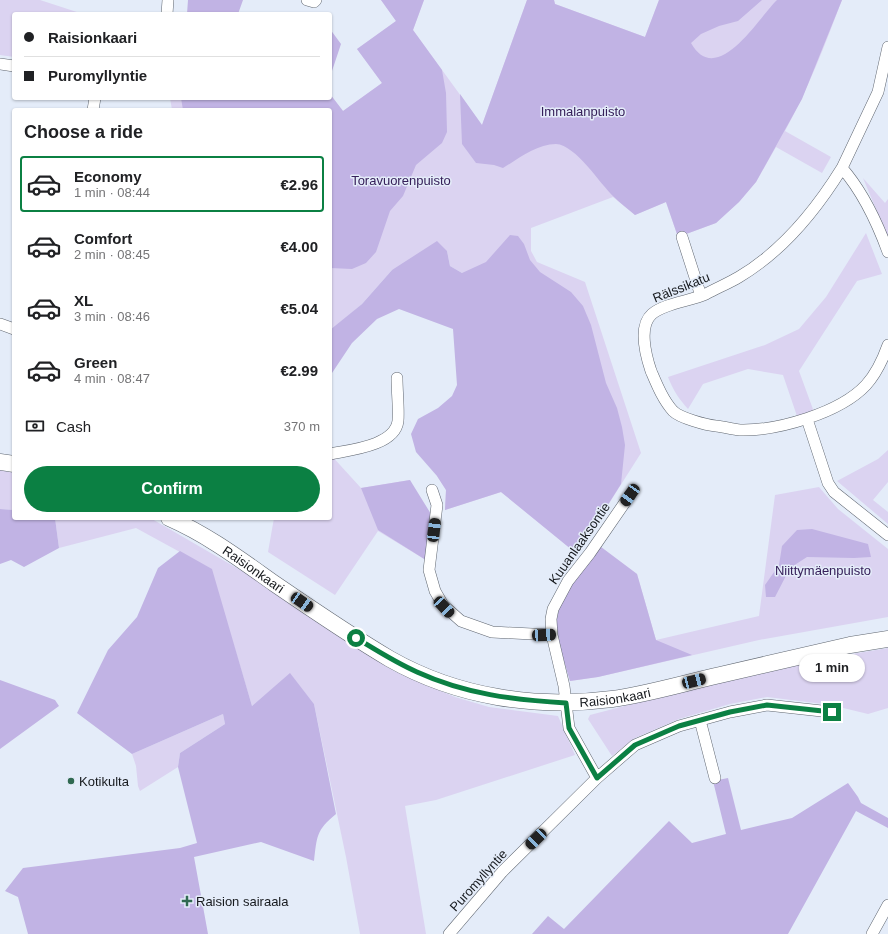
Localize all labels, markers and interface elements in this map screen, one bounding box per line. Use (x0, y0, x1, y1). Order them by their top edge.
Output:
text: Raisionkaari (48, 29, 137, 46)
text: Puromyllyntie (48, 67, 147, 84)
park label: Immalanpuisto (541, 104, 625, 119)
text: Choose a ride (24, 122, 143, 142)
icon: car (26, 166, 62, 202)
text: Economy (74, 168, 142, 185)
park label: Toravuorenpuisto (351, 173, 451, 188)
text: €2.96 (280, 176, 318, 193)
text: 1 min · 08:44 (74, 185, 150, 200)
icon: car (26, 228, 62, 264)
text: Comfort (74, 230, 132, 247)
text: €4.00 (280, 238, 318, 255)
text: 2 min · 08:45 (74, 247, 150, 262)
street label: Rälssikatu (651, 269, 712, 306)
icon: car (26, 290, 62, 326)
text: XL (74, 292, 93, 309)
text: €5.04 (280, 300, 318, 317)
text: 3 min · 08:46 (74, 309, 150, 324)
icon: car (26, 352, 62, 388)
text: Green (74, 354, 117, 371)
text: €2.99 (280, 362, 318, 379)
text: 4 min · 08:47 (74, 371, 150, 386)
icon: cash (24, 415, 46, 437)
text: Cash (56, 418, 91, 435)
text: 370 m (284, 419, 320, 434)
button: Confirm (24, 466, 320, 512)
car (618, 482, 642, 508)
street label: Kuuanlaaksontie (546, 500, 613, 587)
car (427, 517, 441, 543)
street label: Raisionkaari (220, 543, 287, 596)
park label: Niittymäenpuisto (775, 563, 871, 578)
car (289, 590, 315, 614)
car (431, 594, 457, 620)
car (532, 628, 556, 642)
route start (347, 629, 365, 647)
callout: 1 min (799, 654, 865, 682)
text: 1 min (815, 660, 849, 675)
car (681, 672, 707, 690)
street label: Raisionkaari (579, 685, 652, 710)
route end (823, 703, 841, 721)
place label: Kotikulta (79, 774, 130, 789)
marker: Kotikulta (66, 776, 76, 786)
car (523, 826, 549, 852)
street label: Puromyllyntie (447, 846, 510, 914)
place label: Raision sairaala (196, 894, 289, 909)
marker: Raision sairaala (181, 895, 193, 907)

